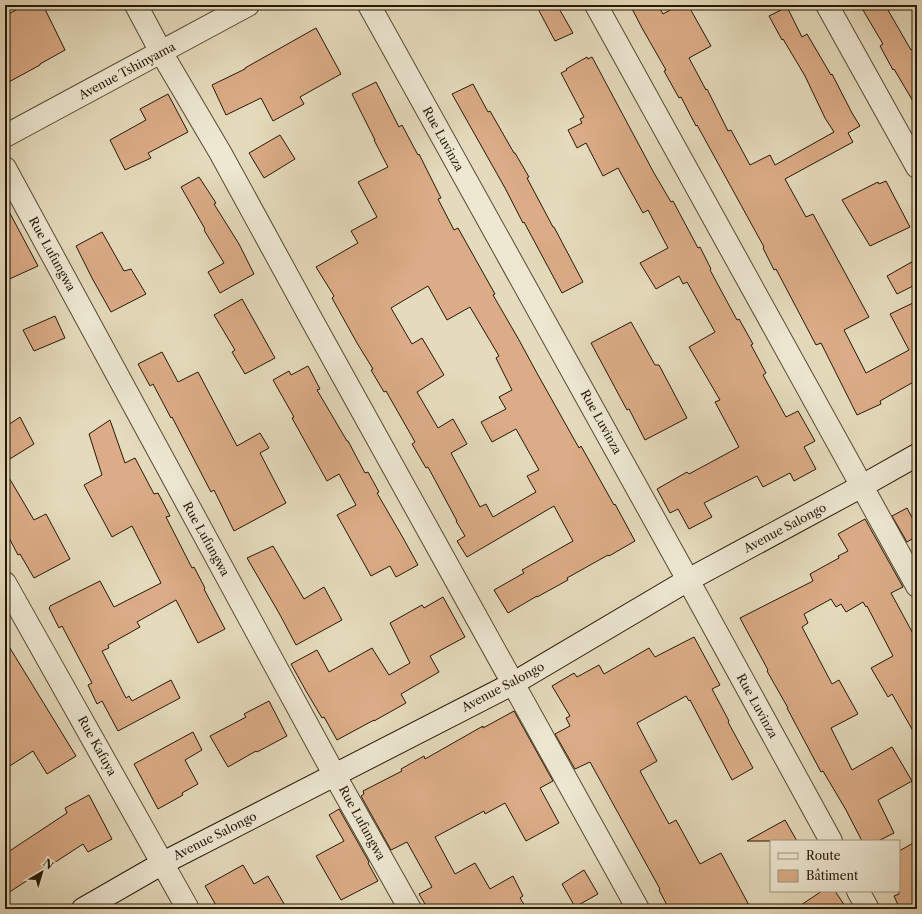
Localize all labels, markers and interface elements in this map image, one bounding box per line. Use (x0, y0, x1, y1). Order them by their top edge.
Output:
street label: Avenue Tshinyama (75, 38, 178, 103)
street label: Rue Luvinza (420, 104, 468, 174)
street label: Rue Lufungwa (26, 214, 79, 294)
street label: Rue Luvinza (578, 387, 626, 457)
street label: Rue Lufungwa (180, 499, 233, 579)
street label: Avenue Salongo (740, 499, 829, 556)
street label: Avenue Salongo (458, 658, 547, 715)
street label: Rue Luvinza (734, 671, 782, 741)
street label: Rue Kafuya (75, 713, 120, 779)
street label: Rue Lufungwa (336, 783, 389, 863)
street label: Avenue Salongo (170, 808, 259, 863)
legend (770, 840, 900, 892)
text: Route (806, 848, 841, 863)
north arrow (22, 852, 62, 892)
text: N (40, 856, 57, 873)
text: Bâtiment (806, 868, 859, 883)

